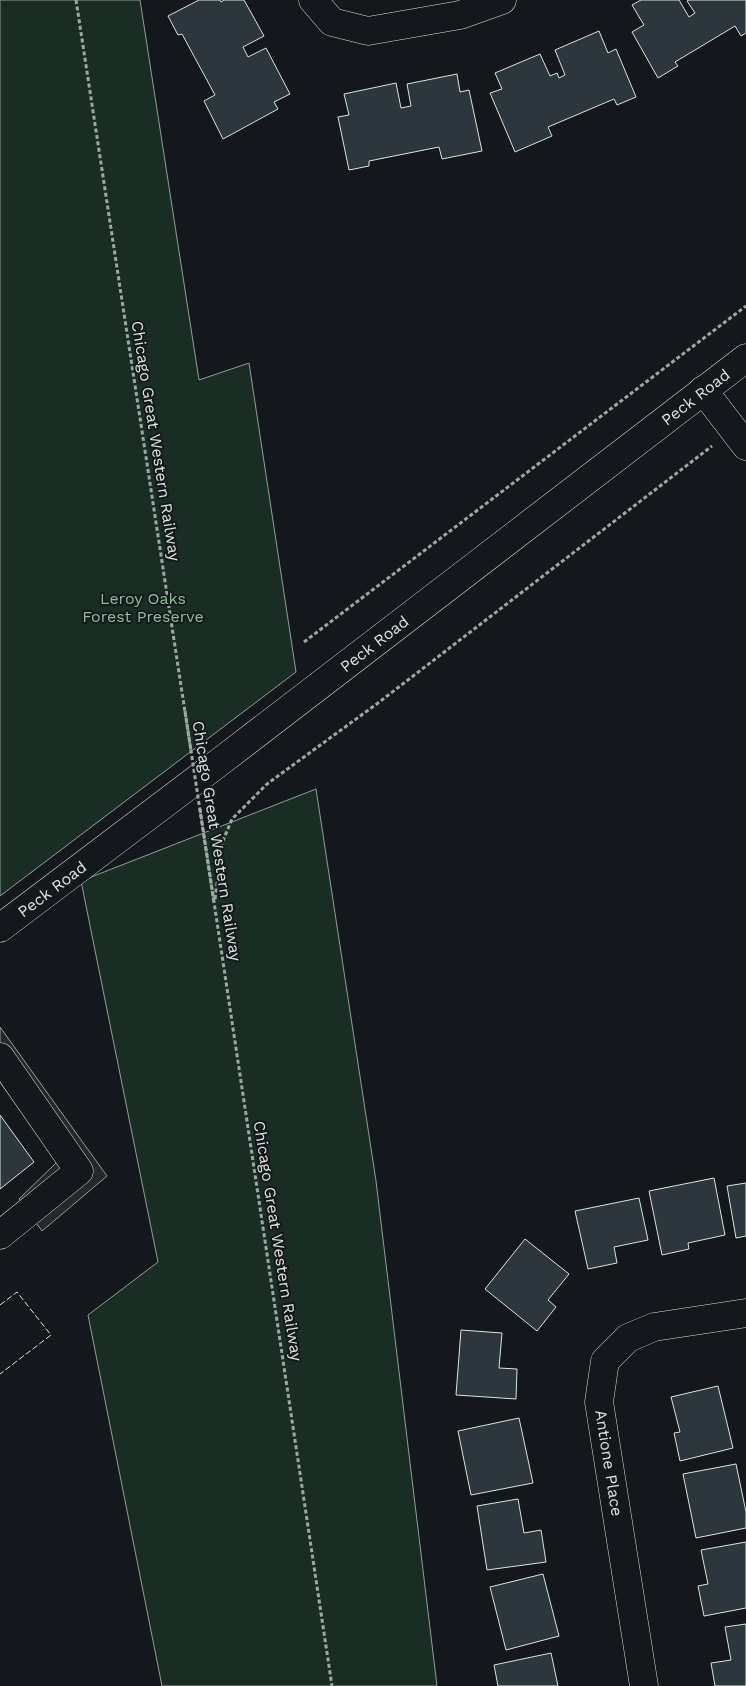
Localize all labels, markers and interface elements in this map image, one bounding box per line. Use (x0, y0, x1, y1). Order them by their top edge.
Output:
street label: Chicago Great Western Railway (128, 319, 185, 563)
street label: Peck Road (657, 365, 733, 429)
park label: Leroy Oaks Forest Preserve (82, 589, 204, 626)
street label: Peck Road (336, 611, 412, 676)
street label: Chicago Great Western Railway (189, 719, 246, 963)
street label: Peck Road (14, 857, 90, 921)
street label: Chicago Great Western Railway (250, 1119, 307, 1363)
street label: Antione Place (591, 1408, 627, 1518)

